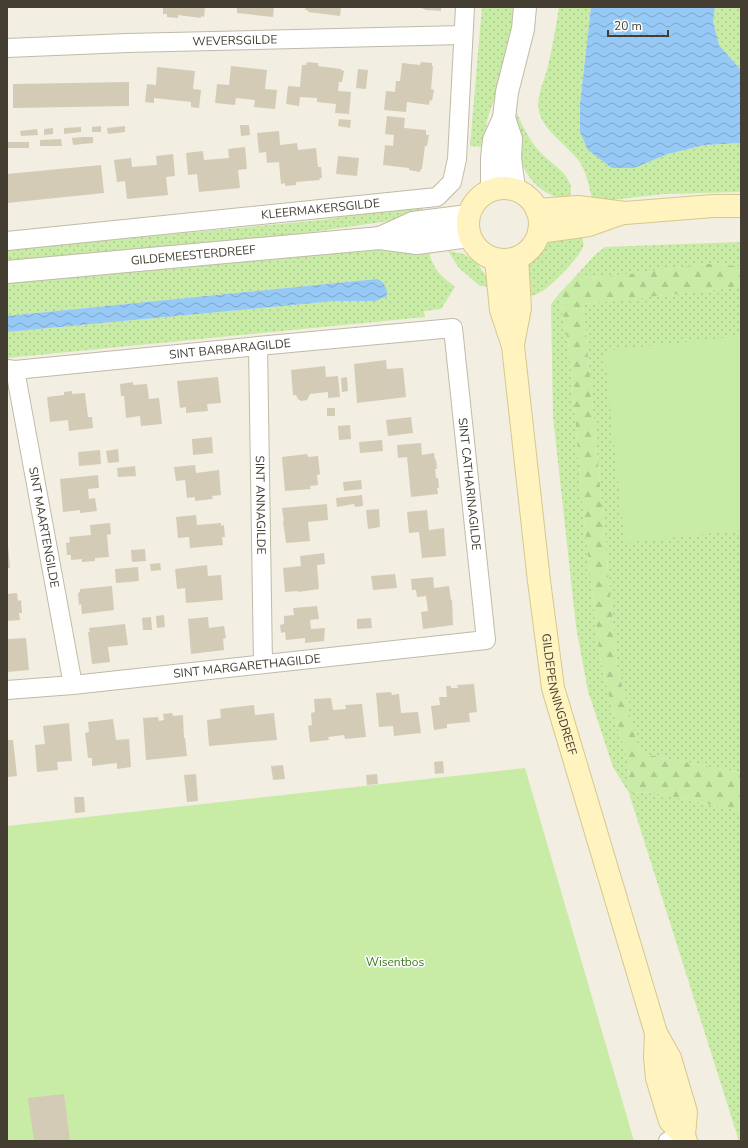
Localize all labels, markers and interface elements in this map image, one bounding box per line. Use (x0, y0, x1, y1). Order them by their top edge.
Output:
scale bar (608, 12, 668, 38)
text: 20 m (614, 18, 642, 34)
street label: WEVERSGILDE (192, 31, 278, 49)
street label: KLEERMAKERSGILDE (260, 195, 381, 223)
street label: GILDEMEESTERDREEF (130, 241, 257, 269)
street label: SINT BARBARAGILDE (168, 335, 291, 363)
street label: SINT CATHARINAGILDE (455, 417, 484, 551)
street label: SINT ANNAGILDE (252, 455, 269, 555)
street label: SINT MAARTENGILDE (25, 466, 63, 589)
street label: GILDEPENNINGDREEF (538, 632, 581, 758)
street label: SINT MARGARETHAGILDE (173, 650, 321, 682)
park label: Wisentbos (366, 954, 425, 970)

